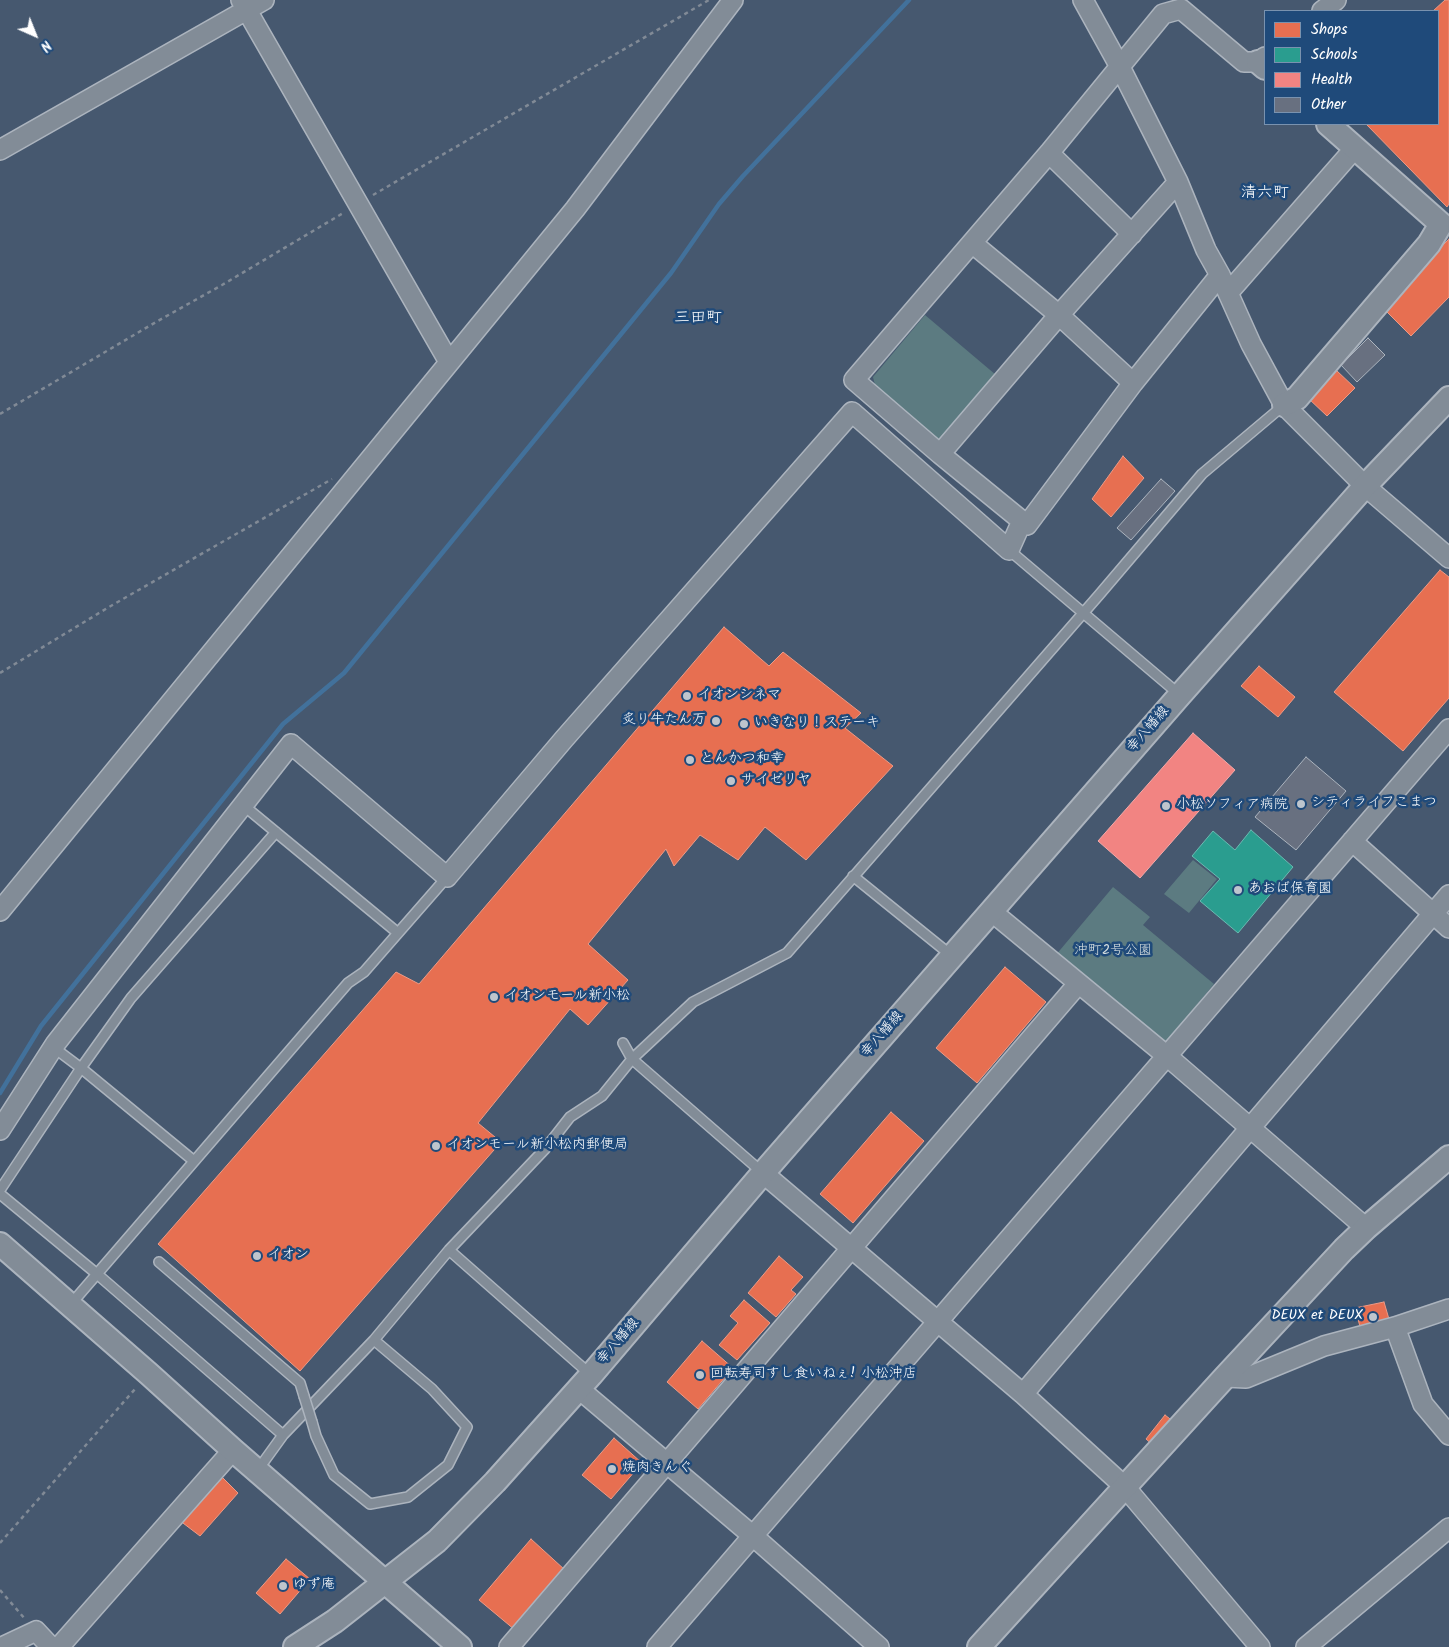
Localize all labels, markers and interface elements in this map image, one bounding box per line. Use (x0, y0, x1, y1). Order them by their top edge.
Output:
north arrow (10, 10, 60, 60)
legend (1264, 10, 1439, 125)
text: Shops (1311, 18, 1347, 42)
text: N (35, 35, 56, 57)
text: Schools (1311, 43, 1357, 67)
text: Health (1311, 68, 1352, 92)
text: Other (1311, 93, 1346, 117)
district label: 清六町 (1241, 184, 1289, 204)
district label: 三田町 (674, 309, 722, 329)
place label: イオンシネマ (697, 688, 781, 704)
marker: イオンシネマ (681, 690, 693, 702)
street label: 幸八幡線 (1124, 703, 1174, 757)
place label: 炙り牛たん万 (622, 713, 706, 729)
marker: 炙り牛たん万 (710, 715, 722, 727)
place label: いきなり！ステーキ (754, 716, 880, 732)
marker: いきなり！ステーキ (738, 718, 750, 730)
place label: とんかつ和幸 (700, 752, 784, 768)
marker: とんかつ和幸 (684, 754, 696, 766)
place label: サイゼリヤ (741, 773, 811, 789)
marker: サイゼリヤ (725, 775, 737, 787)
place label: シティライフこまつ (1311, 796, 1437, 812)
place label: 小松ソフィア病院 (1176, 798, 1288, 814)
marker: シティライフこまつ (1295, 798, 1307, 810)
marker: 小松ソフィア病院 (1160, 800, 1172, 812)
place label: あおば保育園 (1248, 882, 1332, 898)
marker: あおば保育園 (1232, 884, 1244, 896)
park label: 沖町2号公園 (1074, 944, 1152, 960)
place label: イオンモール新小松 (504, 989, 630, 1005)
marker: イオンモール新小松 (488, 991, 500, 1003)
street label: 幸八幡線 (858, 1008, 908, 1062)
place label: イオンモール新小松内郵便局 (446, 1138, 628, 1154)
marker: イオンモール新小松内郵便局 (430, 1140, 442, 1152)
place label: イオン (267, 1248, 309, 1264)
marker: イオン (251, 1250, 263, 1262)
place label: DEUX et DEUX (1271, 1309, 1363, 1325)
marker: DEUX et DEUX (1367, 1311, 1379, 1323)
street label: 幸八幡線 (594, 1315, 644, 1369)
place label: 回転寿司すし食いねぇ! 小松沖店 (710, 1367, 917, 1383)
marker: 回転寿司すし食いねぇ! 小松沖店 (694, 1369, 706, 1381)
place label: 焼肉きんぐ (622, 1461, 692, 1477)
marker: 焼肉きんぐ (606, 1463, 618, 1475)
place label: ゆず庵 (293, 1578, 335, 1594)
marker: ゆず庵 (277, 1580, 289, 1592)

